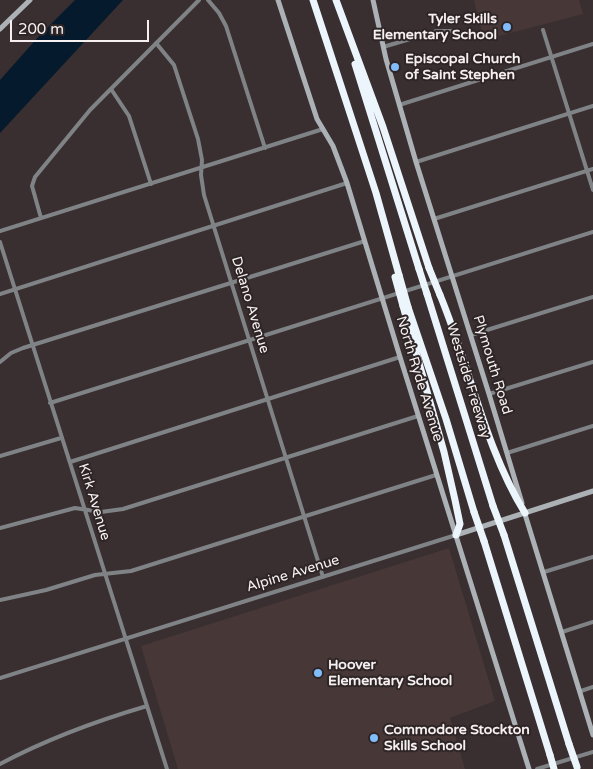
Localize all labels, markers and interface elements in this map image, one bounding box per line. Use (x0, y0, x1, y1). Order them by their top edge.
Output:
scale bar (12, 10, 151, 42)
place label: Tyler Skills Elementary School (373, 11, 497, 44)
text: 200 m (18, 20, 64, 38)
marker: Tyler Skills Elementary School (501, 21, 513, 33)
place label: Episcopal Church of Saint Stephen (405, 51, 520, 84)
marker: Episcopal Church of Saint Stephen (389, 61, 401, 73)
street label: Delano Avenue (227, 255, 273, 355)
street label: Plymouth Road (469, 313, 515, 417)
street label: North Ryde Avenue (392, 314, 446, 444)
street label: Westside Freeway (443, 321, 493, 441)
street label: Kirk Avenue (74, 461, 114, 543)
street label: Alpine Avenue (244, 552, 342, 596)
place label: Hoover Elementary School (328, 657, 452, 690)
marker: Hoover Elementary School (312, 667, 324, 679)
place label: Commodore Stockton Skills School (384, 722, 530, 754)
marker: Commodore Stockton Skills School (368, 732, 380, 744)

